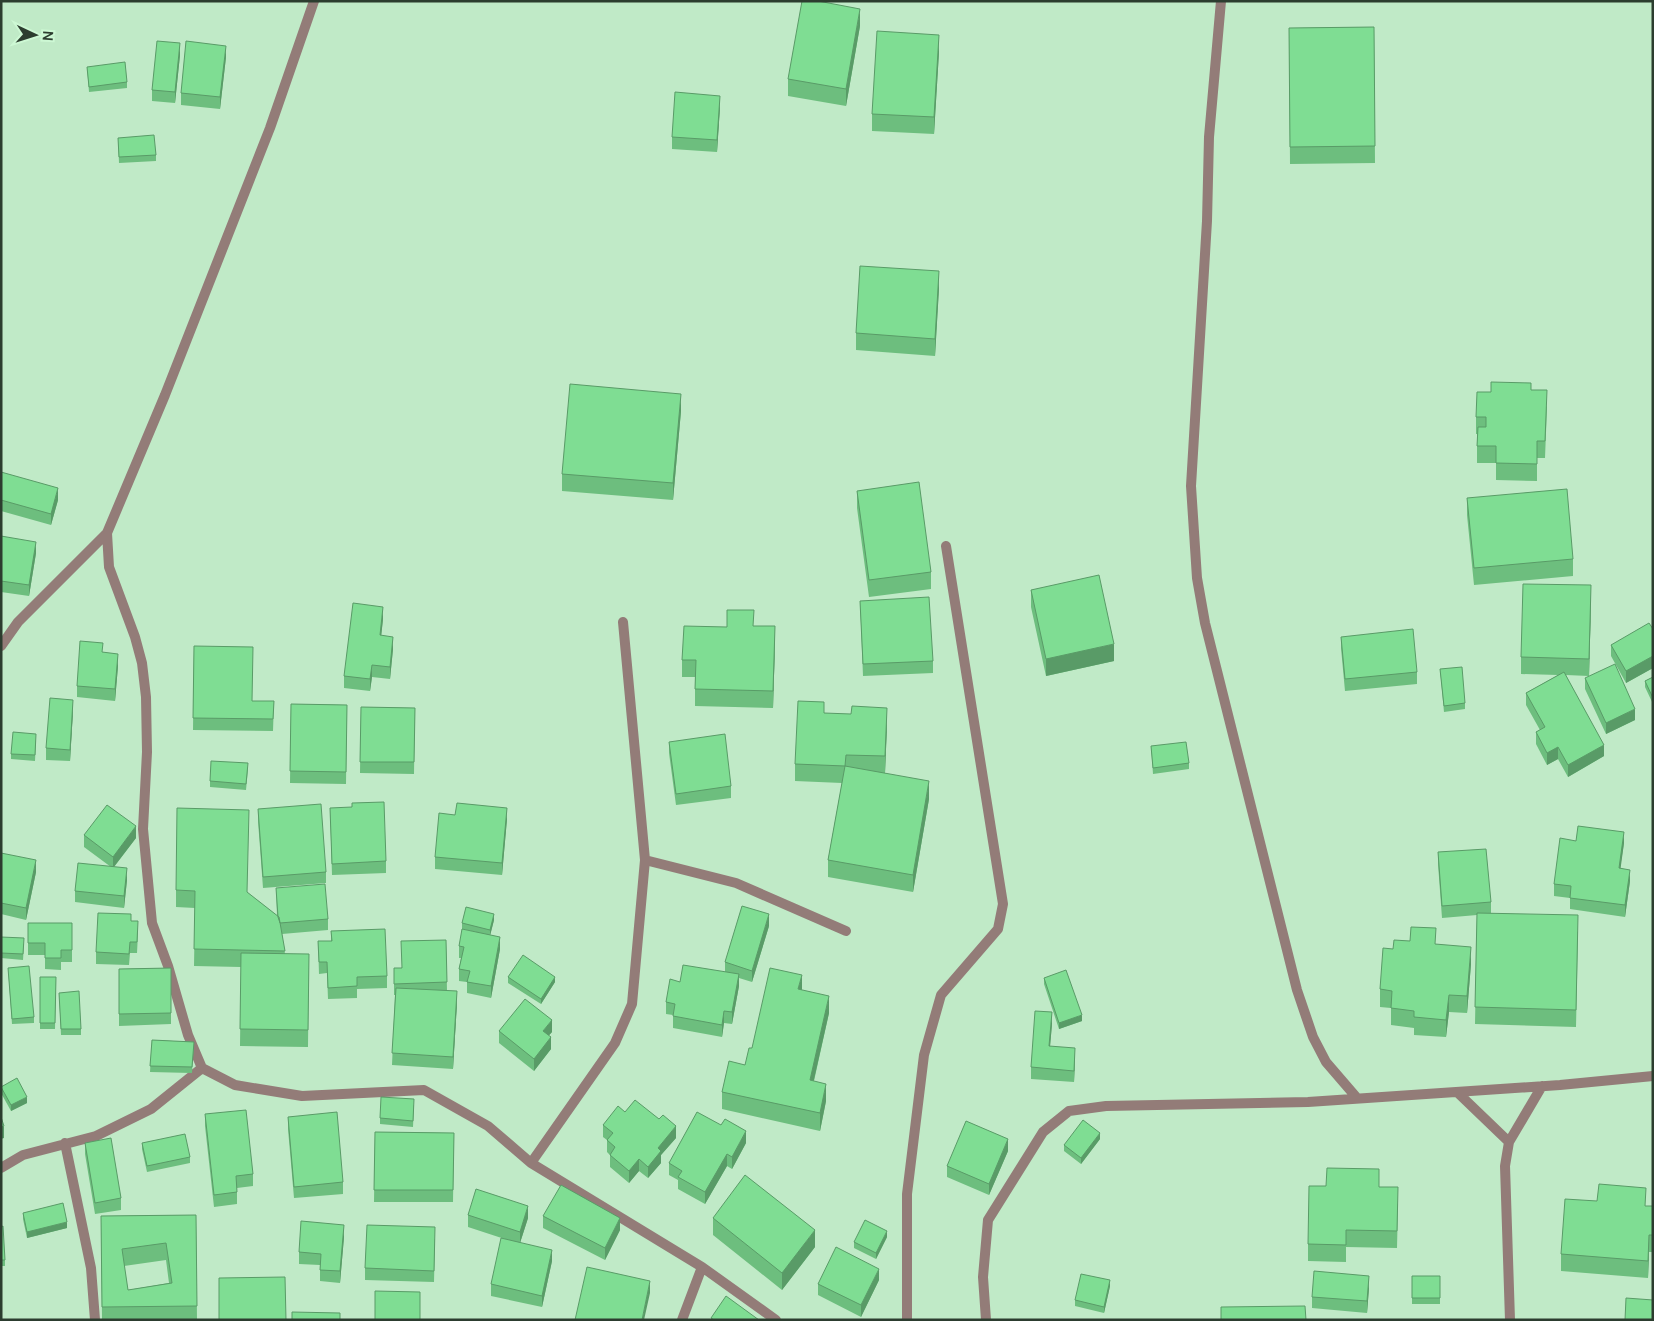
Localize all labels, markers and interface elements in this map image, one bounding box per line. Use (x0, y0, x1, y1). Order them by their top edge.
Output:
north arrow (10, 10, 60, 60)
text: N (39, 30, 58, 42)

